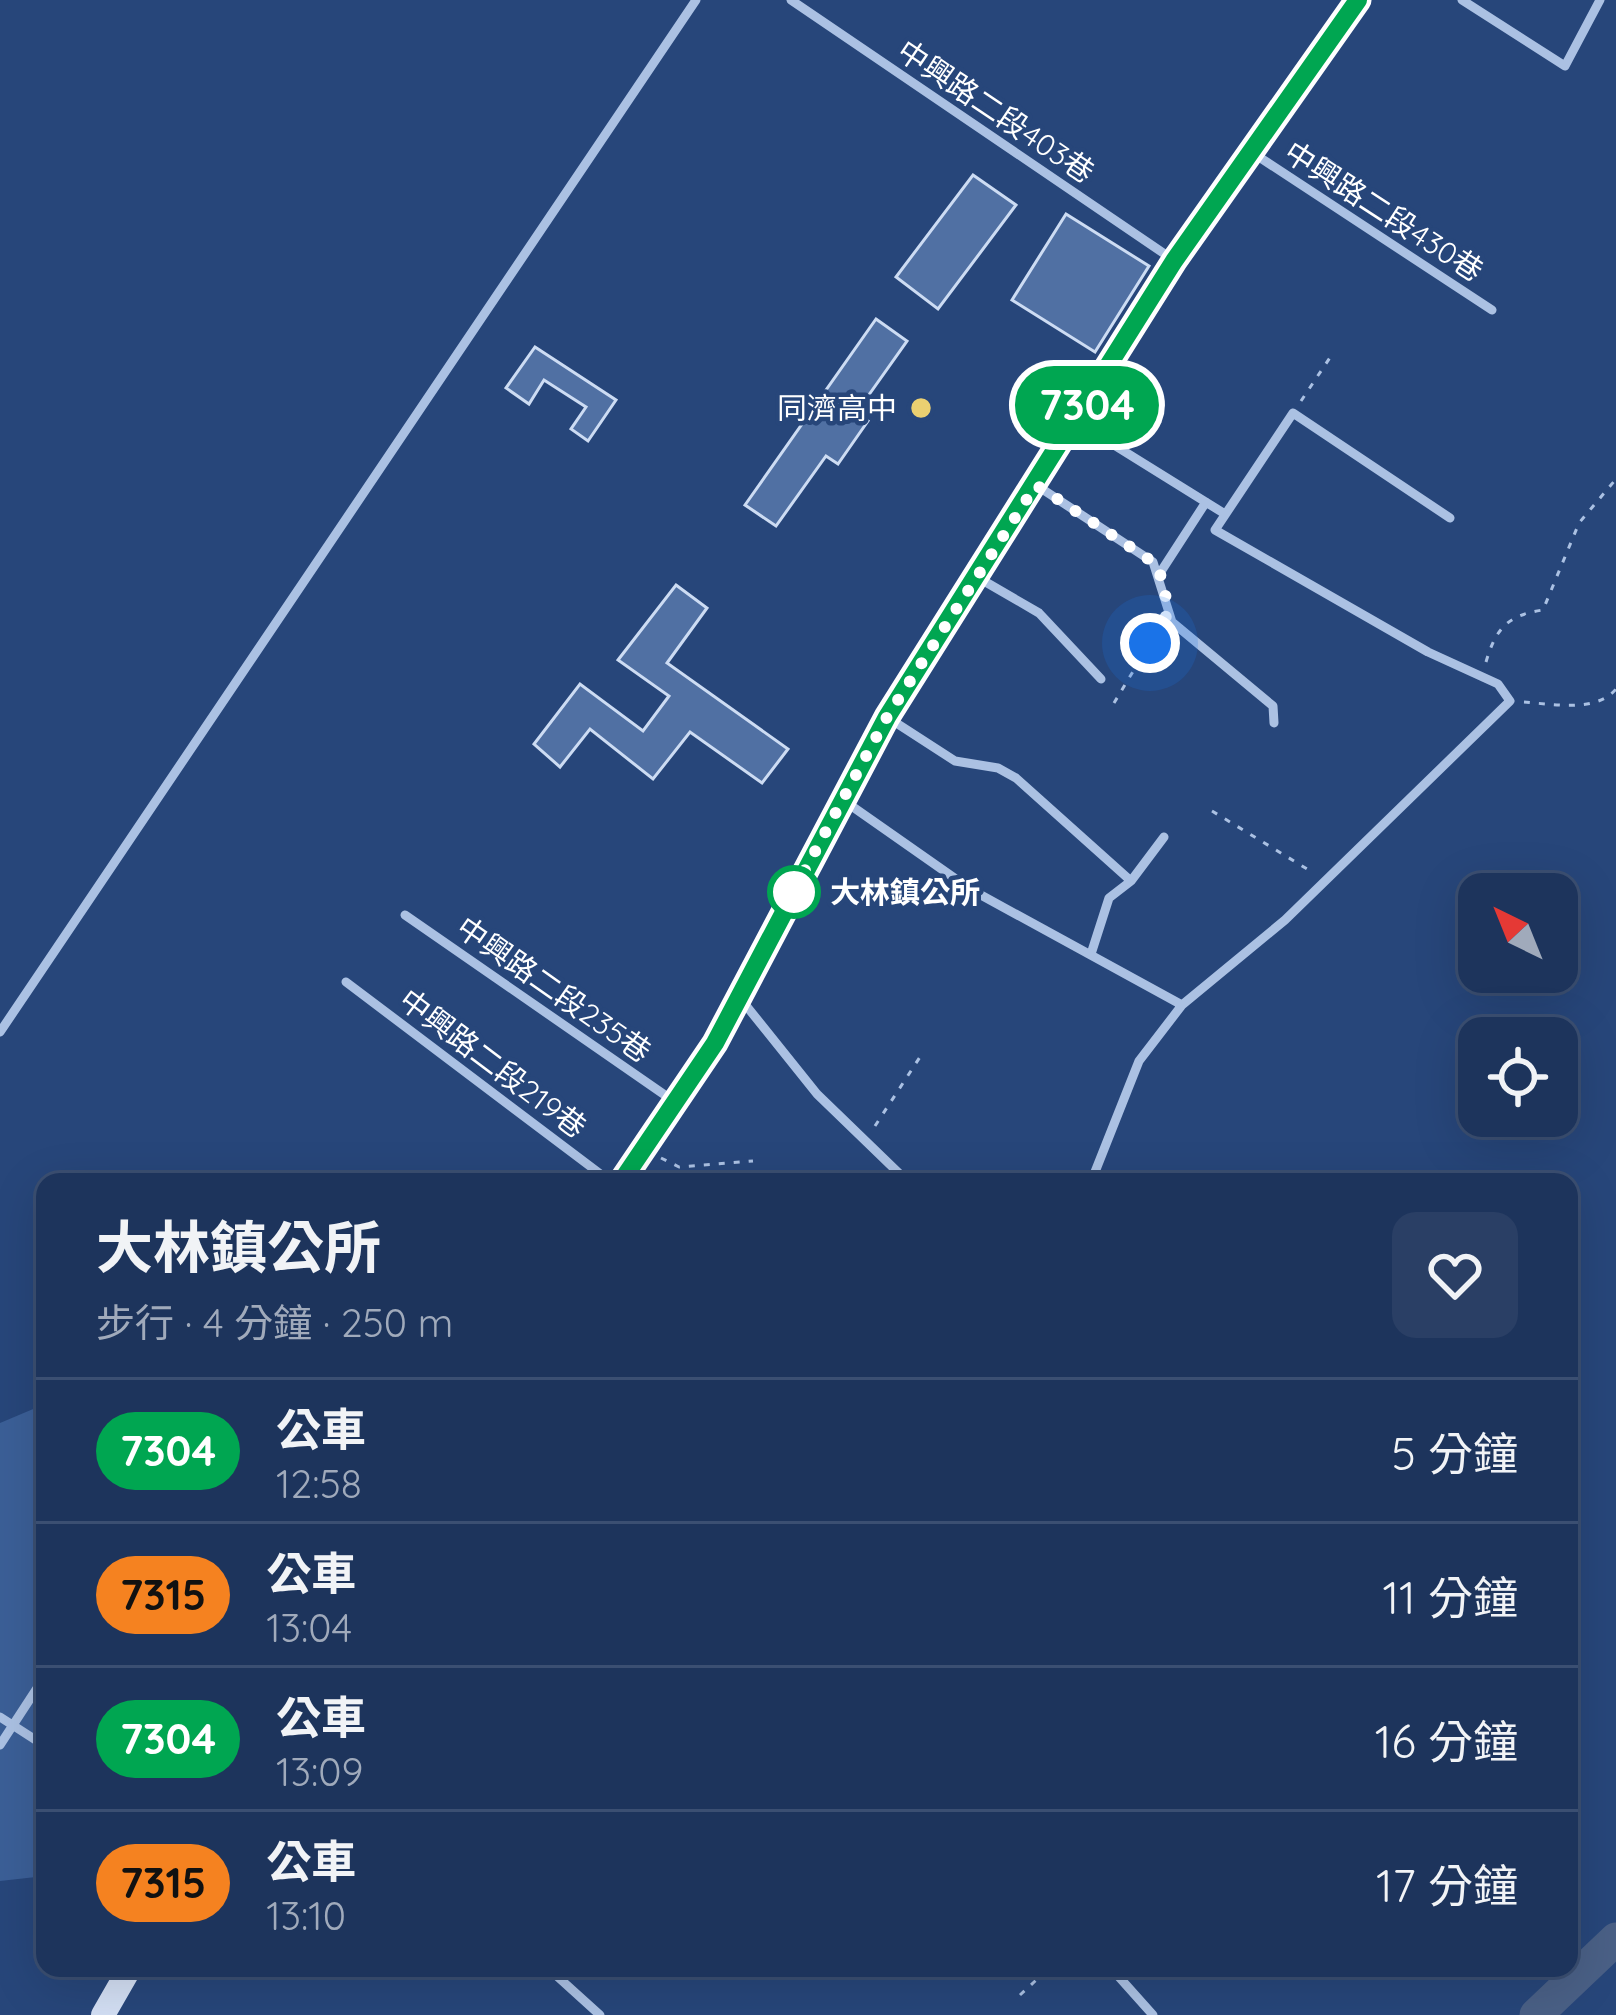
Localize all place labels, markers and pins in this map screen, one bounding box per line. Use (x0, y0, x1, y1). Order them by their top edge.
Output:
place label: 同濟高中 (777, 389, 897, 427)
marker: 同濟高中 (908, 395, 934, 421)
marker: 大林鎮公所 (769, 867, 819, 917)
place label: 大林鎮公所 (830, 873, 980, 911)

